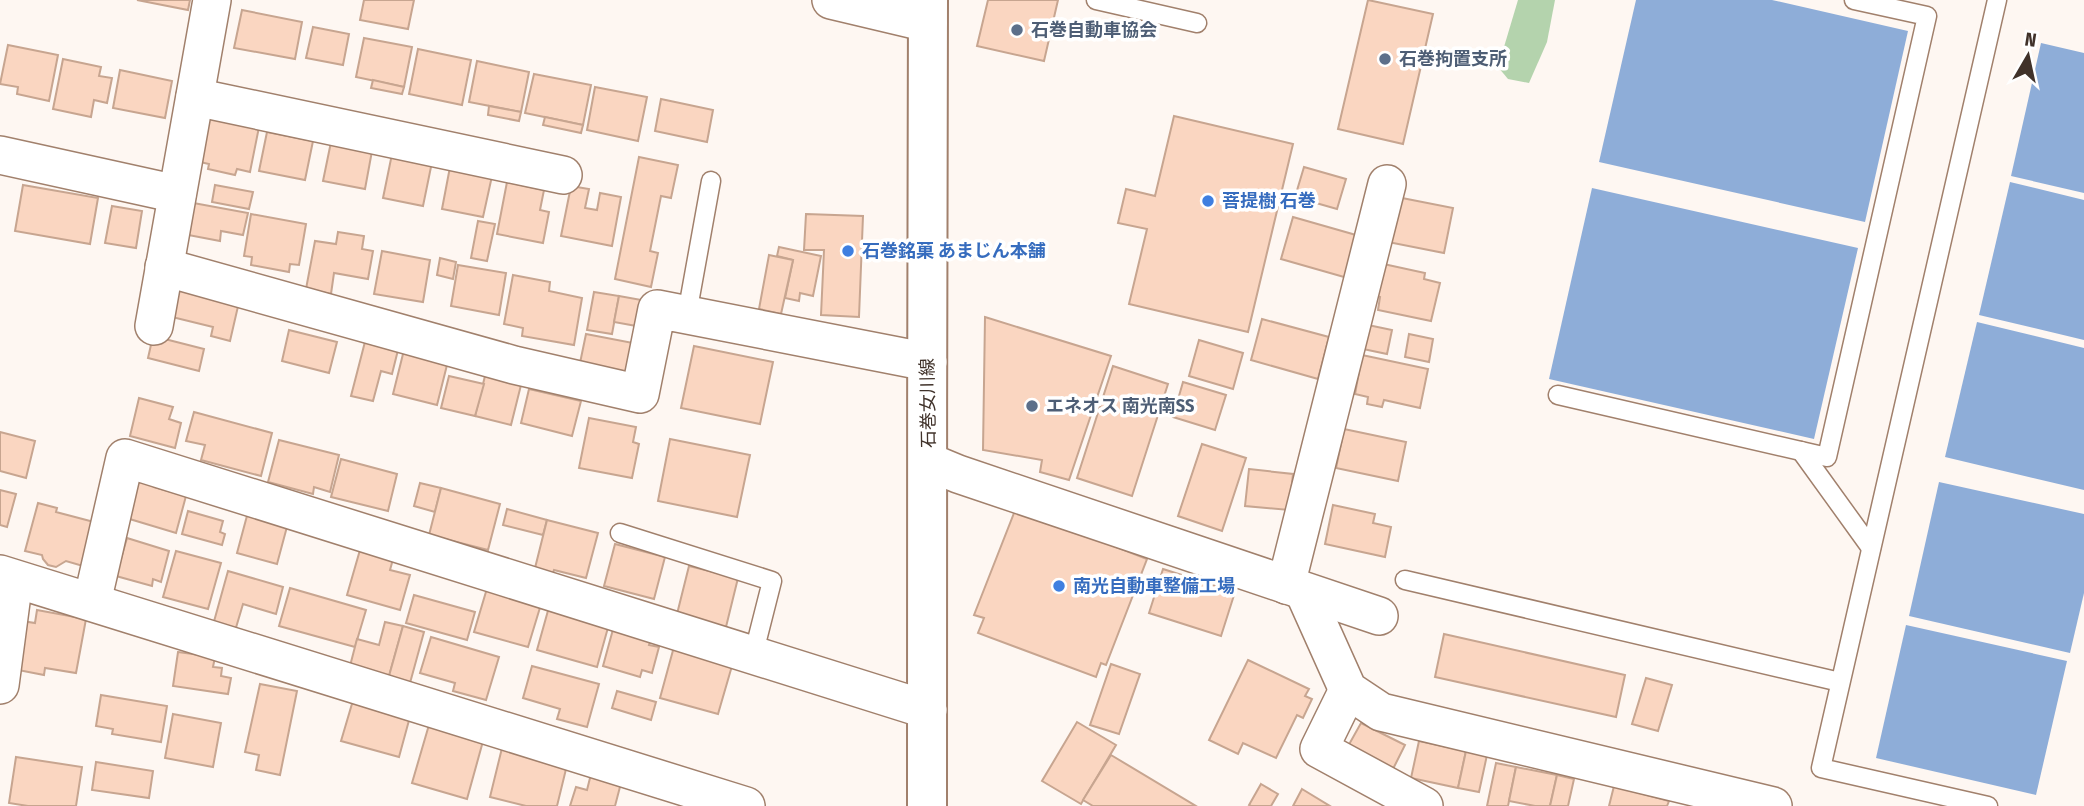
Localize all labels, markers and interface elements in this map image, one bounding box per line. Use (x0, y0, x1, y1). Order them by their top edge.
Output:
place label: 石巻自動車協会 (1031, 19, 1157, 41)
north arrow (1993, 21, 2063, 91)
marker: 石巻自動車協会 (1009, 22, 1025, 38)
text: N (2023, 27, 2038, 52)
place label: 石巻拘置支所 (1399, 48, 1507, 70)
marker: 石巻拘置支所 (1377, 51, 1393, 67)
place label: 菩提樹 石巻 (1222, 190, 1316, 212)
marker: 菩提樹 石巻 (1200, 193, 1216, 209)
place label: 石巻銘菓 あまじん本舗 (862, 240, 1046, 262)
marker: 石巻銘菓 あまじん本舗 (840, 243, 856, 259)
street label: 石巻女川線 (916, 358, 940, 448)
place label: エネオス 南光南SS (1046, 395, 1194, 417)
marker: エネオス 南光南SS (1024, 398, 1040, 414)
place label: 南光自動車整備工場 (1073, 575, 1235, 597)
marker: 南光自動車整備工場 (1051, 578, 1067, 594)

